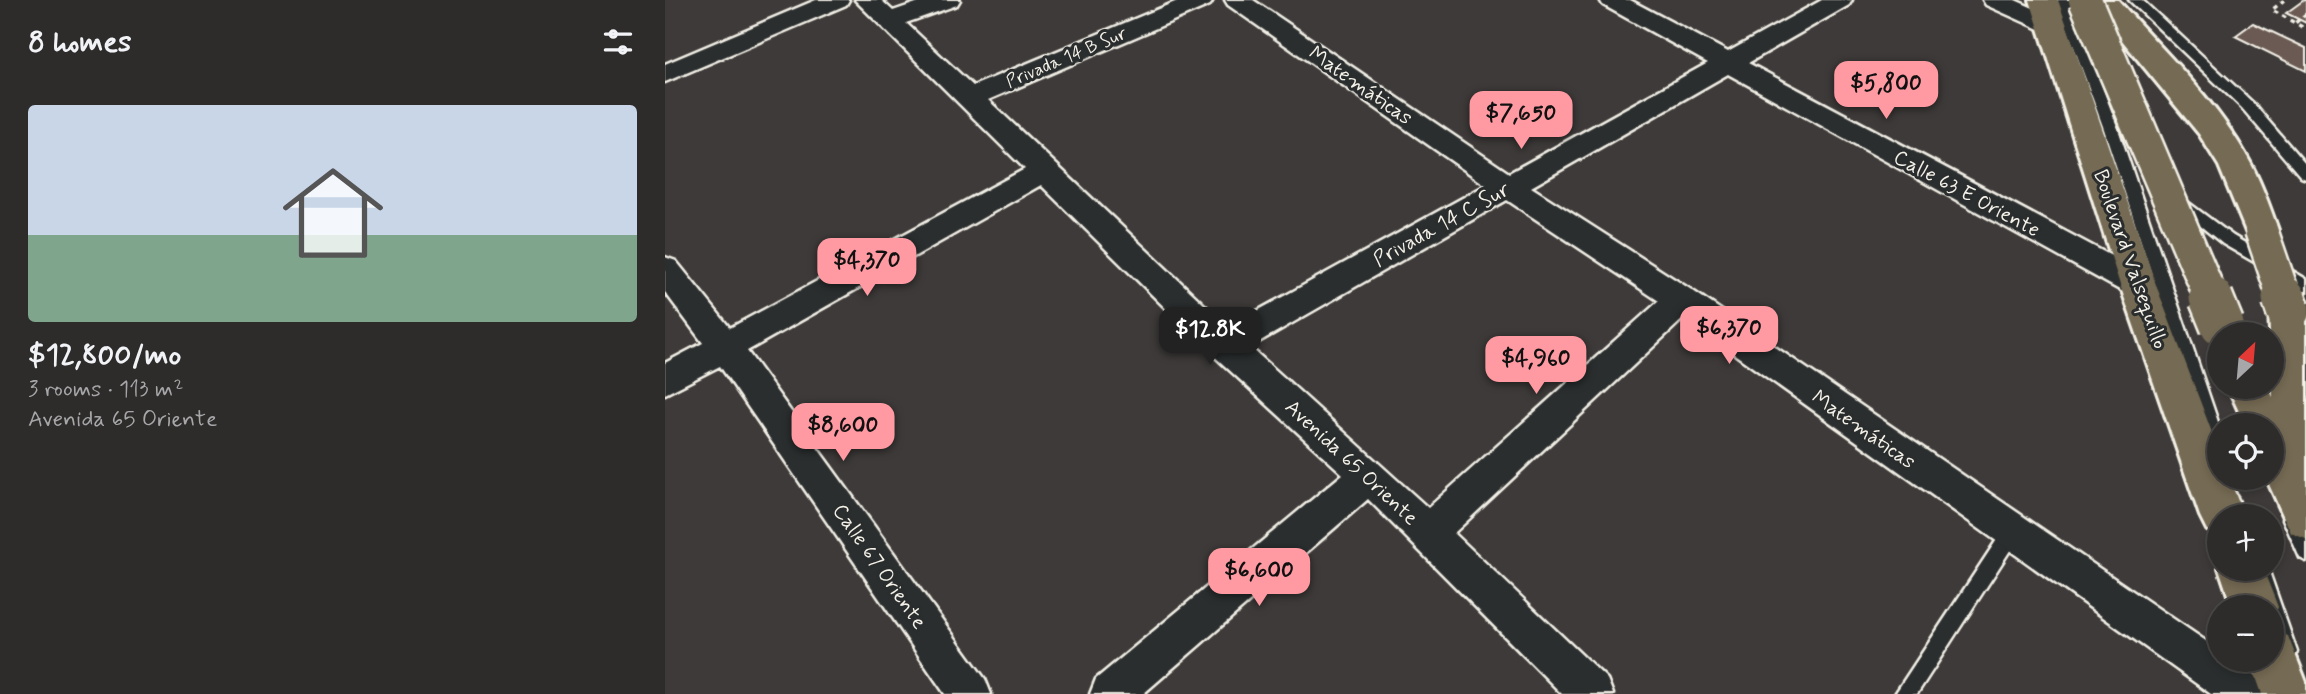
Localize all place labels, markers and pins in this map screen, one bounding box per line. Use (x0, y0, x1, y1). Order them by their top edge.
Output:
pin: $5,800 (1829, 61, 1943, 121)
pin: $7,650 (1464, 92, 1578, 151)
pin: $4,370 (810, 238, 924, 298)
pin: $6,370 (1672, 306, 1786, 366)
pin: $12.8K (1153, 308, 1267, 367)
pin: $4,960 (1479, 336, 1593, 396)
pin: $8,600 (786, 404, 900, 463)
pin: $6,600 (1202, 548, 1316, 608)

